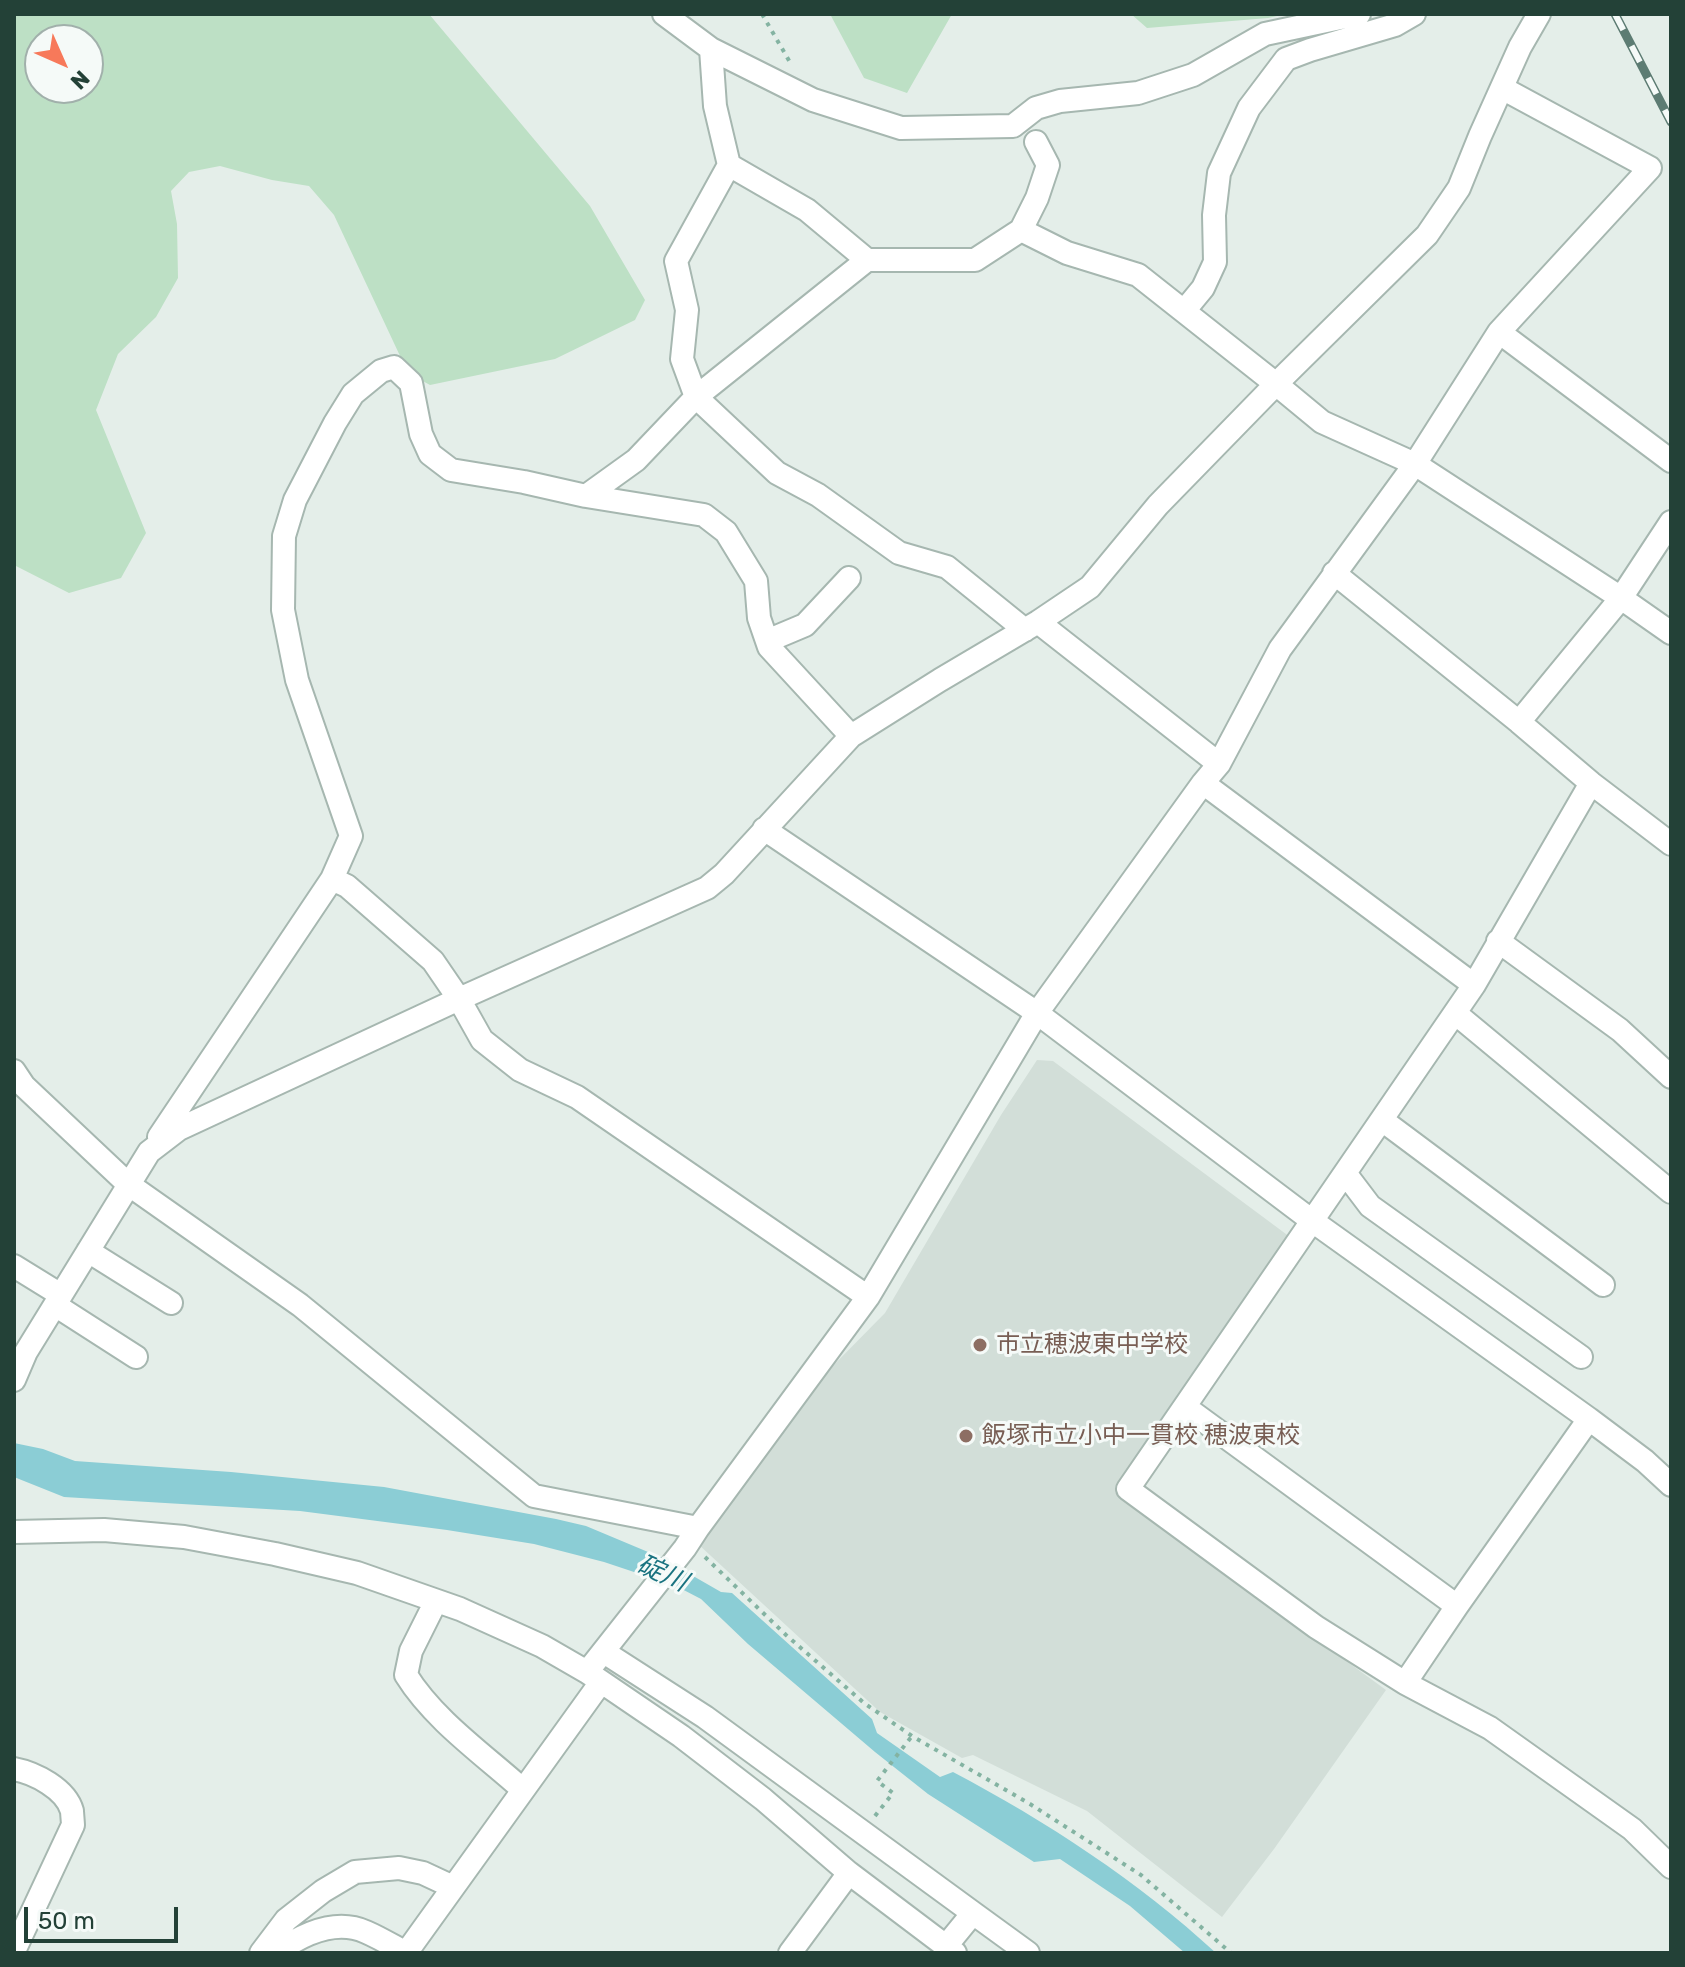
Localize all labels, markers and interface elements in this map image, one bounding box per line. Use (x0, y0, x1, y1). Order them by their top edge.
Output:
north arrow (24, 24, 104, 104)
text: N (65, 65, 95, 95)
place label: 市立穂波東中学校 (996, 1331, 1188, 1359)
marker: 市立穂波東中学校 (971, 1336, 989, 1354)
place label: 飯塚市立小中一貫校 穂波東校 (982, 1422, 1300, 1450)
marker: 飯塚市立小中一貫校 穂波東校 (957, 1427, 975, 1445)
water label: 碇川 (632, 1549, 692, 1599)
scale bar (28, 1891, 182, 1941)
text: 50 m (38, 1907, 95, 1935)

